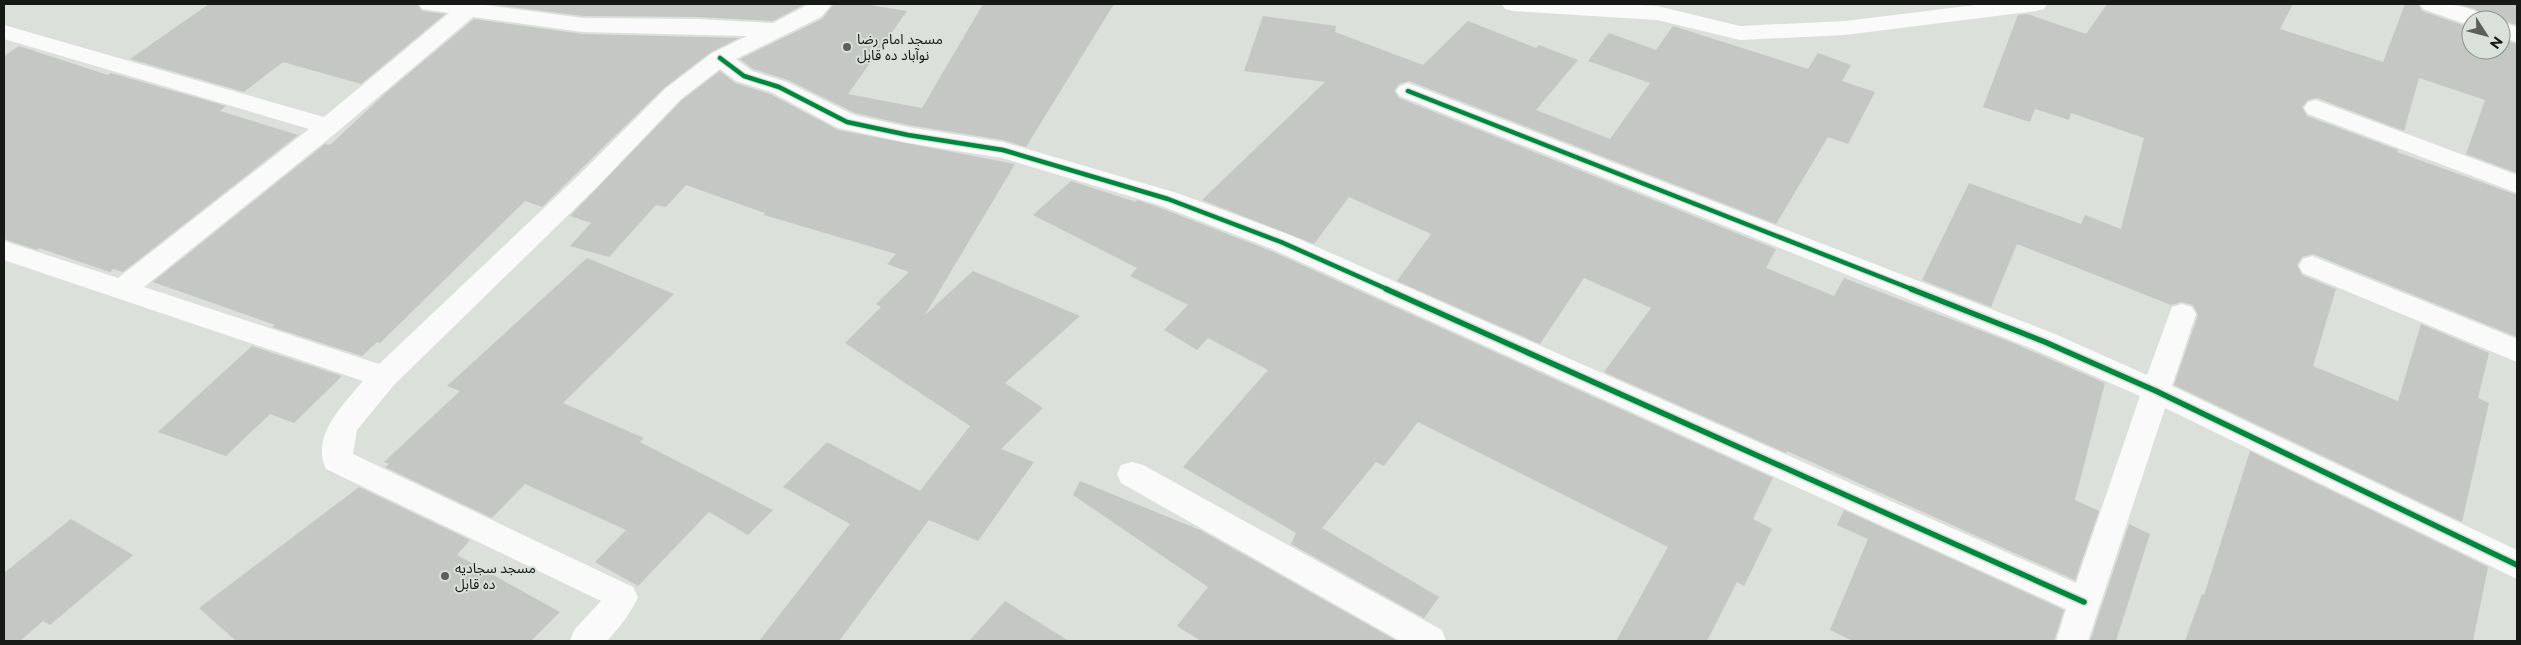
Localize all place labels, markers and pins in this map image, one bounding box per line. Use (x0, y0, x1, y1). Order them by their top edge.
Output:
place label: مسجد امام رضا نوآباد ده قابل (857, 30, 943, 64)
marker: مسجد امام رضا نوآباد ده قابل (841, 41, 853, 53)
place label: مسجد سجادیه ده قابل (455, 559, 536, 593)
marker: مسجد سجادیه ده قابل (439, 570, 451, 582)

